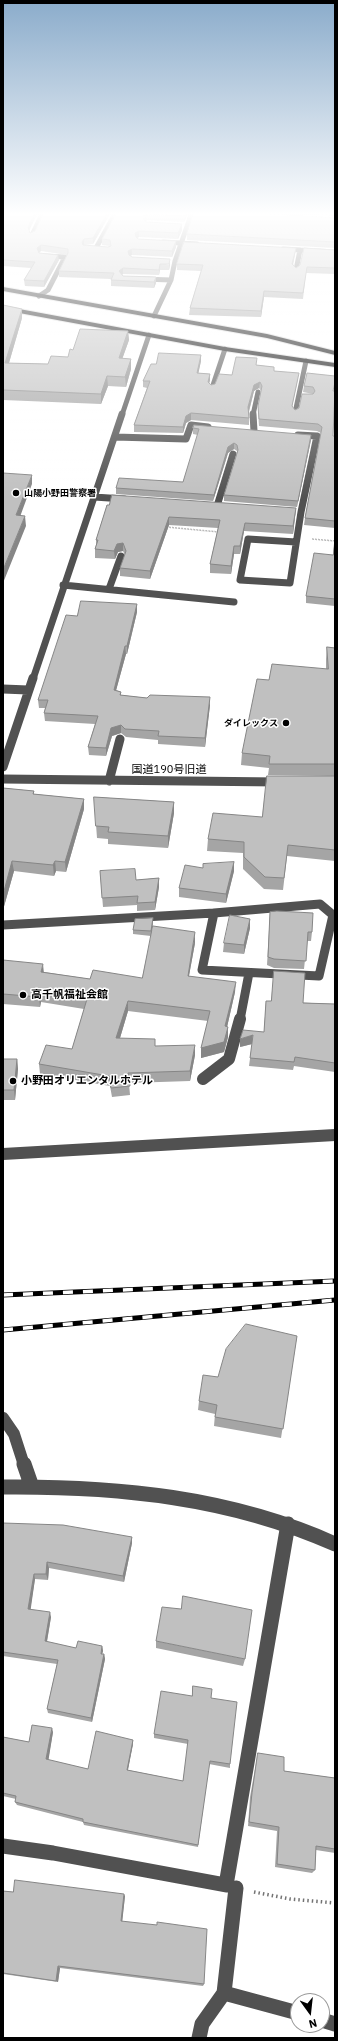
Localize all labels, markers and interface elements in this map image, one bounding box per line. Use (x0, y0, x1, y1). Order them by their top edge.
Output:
marker: 山陽小野田警察署 (11, 488, 21, 498)
place label: 山陽小野田警察署 (24, 488, 96, 498)
place label: ダイレックス (224, 718, 278, 728)
marker: ダイレックス (281, 718, 291, 728)
street label: 国道190号旧道 (132, 763, 206, 777)
place label: 高千帆福祉会館 (31, 988, 108, 1002)
marker: 高千帆福祉会館 (18, 990, 28, 1000)
place label: 小野田オリエンタルホテル (21, 1074, 153, 1088)
marker: 小野田オリエンタルホテル (8, 1076, 18, 1086)
north arrow (290, 1993, 330, 2033)
text: N (307, 2016, 319, 2031)

